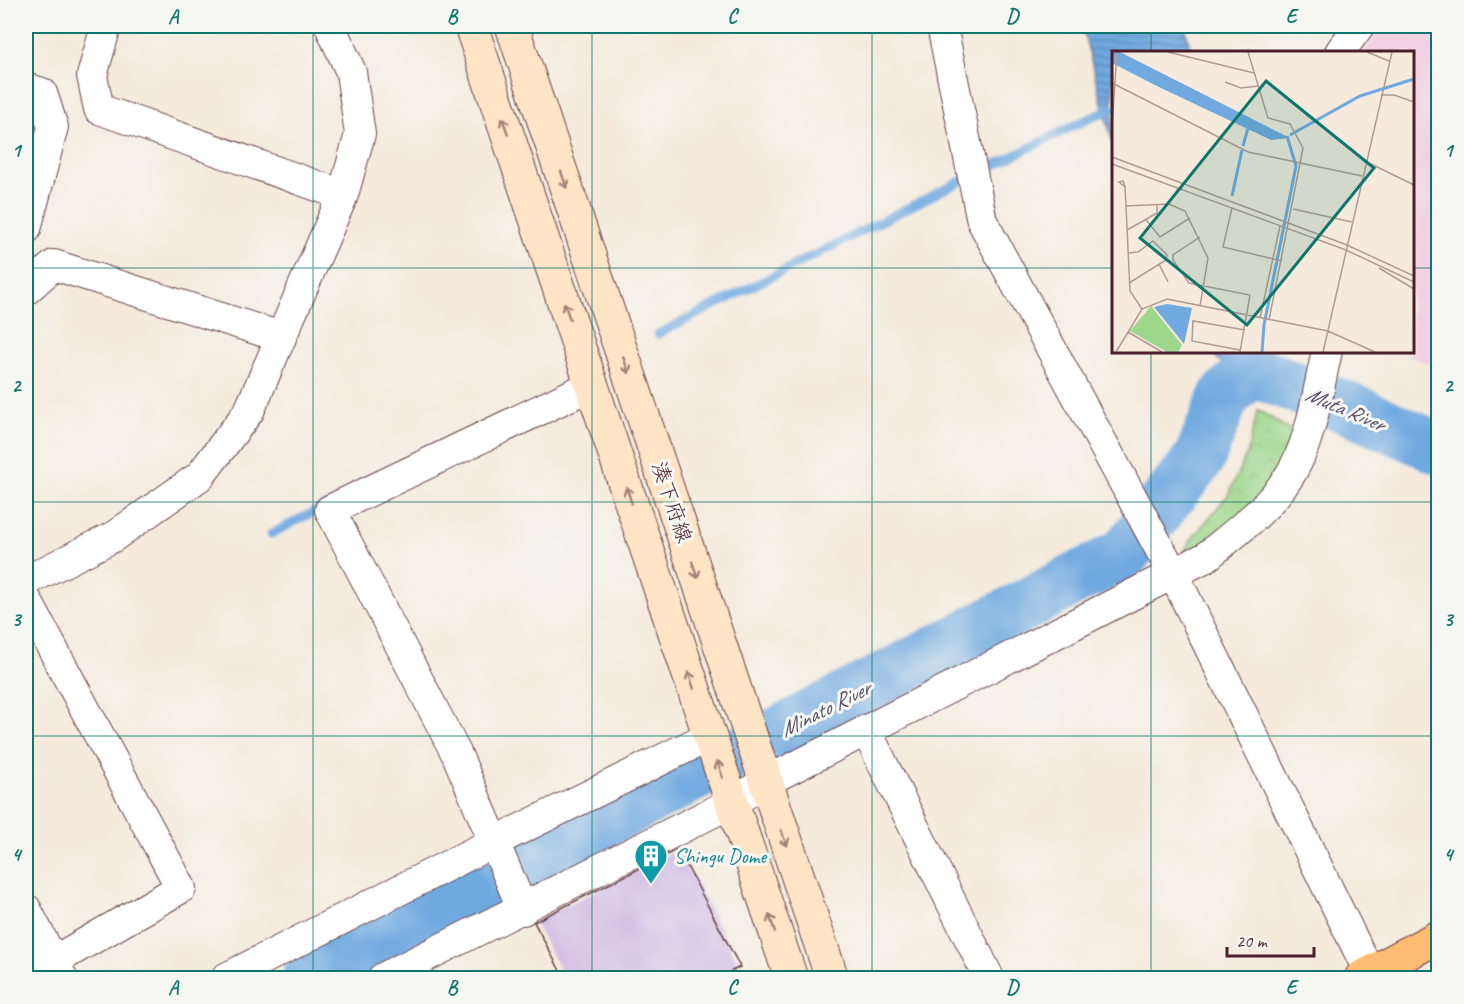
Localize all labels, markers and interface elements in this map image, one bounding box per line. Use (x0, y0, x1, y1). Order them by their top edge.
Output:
text: A (168, 4, 180, 29)
text: B (447, 4, 459, 29)
text: C (727, 4, 739, 29)
text: D (1006, 4, 1020, 29)
text: E (1286, 4, 1300, 29)
inset map (1112, 51, 1413, 352)
one-way arrow (499, 117, 510, 136)
text: 1 (12, 138, 23, 163)
text: 1 (1444, 138, 1455, 163)
one-way arrow (559, 171, 570, 190)
one-way arrow (561, 302, 572, 320)
one-way arrow (622, 355, 633, 374)
text: 2 (12, 373, 23, 398)
text: 2 (1444, 373, 1455, 398)
water label: Muta River (1302, 380, 1392, 440)
street label: 湊下府線 (646, 458, 698, 546)
one-way arrow (623, 486, 634, 505)
one-way arrow (690, 560, 701, 579)
text: 3 (12, 607, 23, 632)
text: 3 (1444, 607, 1455, 632)
one-way arrow (685, 671, 696, 690)
water label: Minato River (775, 673, 878, 744)
one-way arrow (714, 760, 725, 779)
one-way arrow (779, 828, 790, 847)
building icon: Shingu Dome (633, 838, 669, 885)
text: 4 (12, 842, 24, 867)
text: 4 (1444, 842, 1456, 867)
place label: Shingu Dome (674, 843, 768, 869)
one-way arrow (766, 914, 777, 933)
scale bar (1227, 920, 1314, 958)
text: 20 m (1236, 930, 1269, 952)
text: A (168, 975, 180, 1000)
text: B (447, 975, 459, 1000)
text: C (727, 975, 739, 1000)
text: D (1006, 975, 1020, 1000)
text: E (1286, 975, 1300, 1000)

